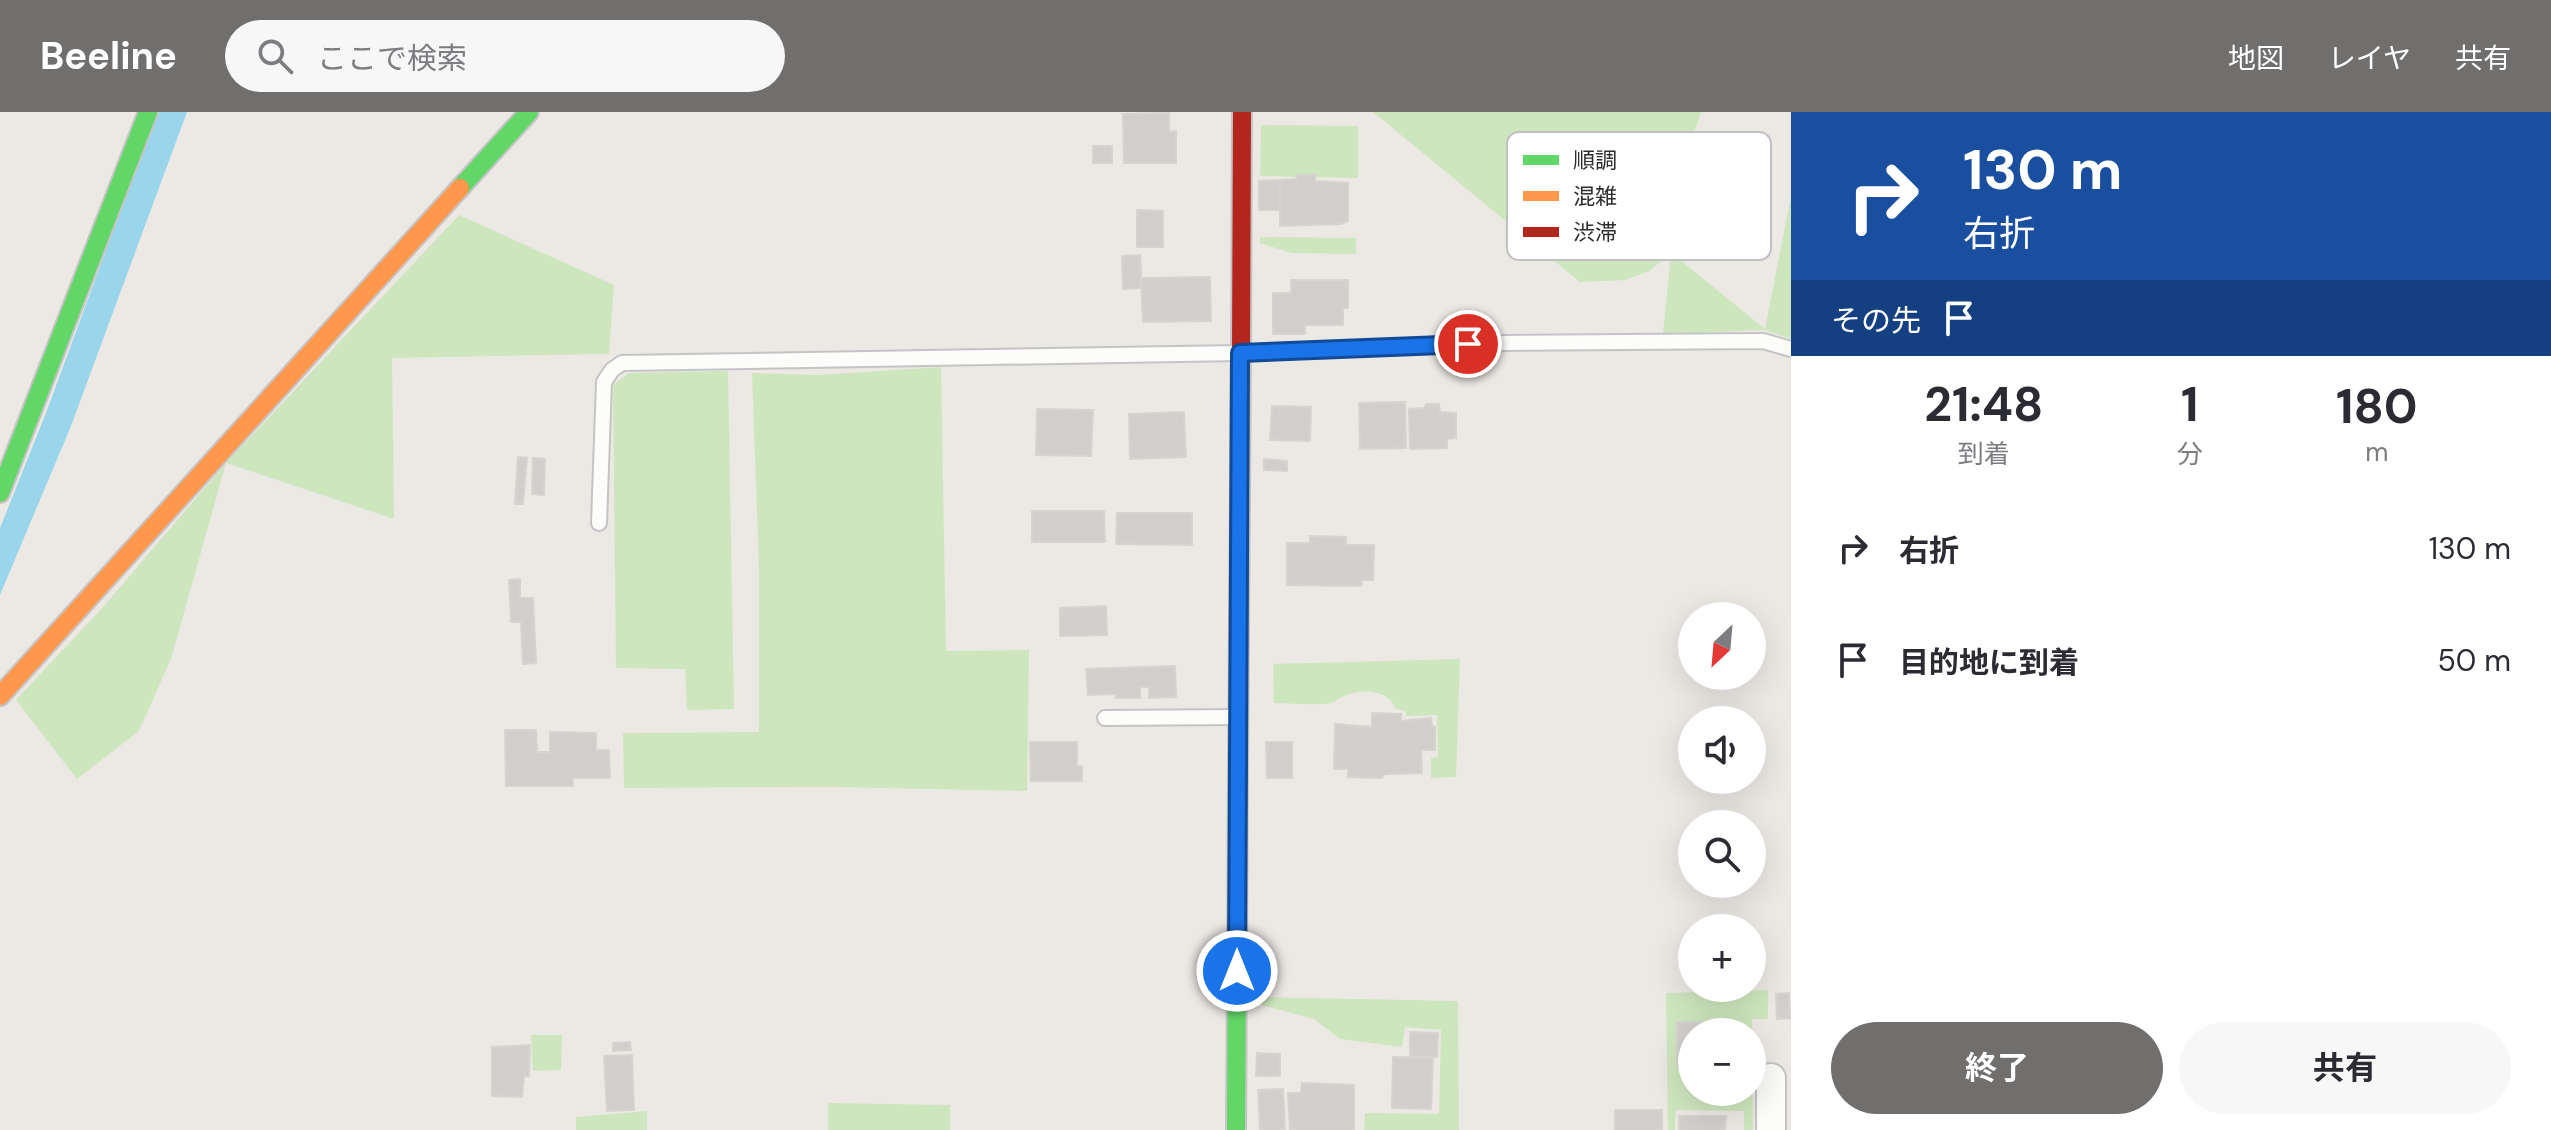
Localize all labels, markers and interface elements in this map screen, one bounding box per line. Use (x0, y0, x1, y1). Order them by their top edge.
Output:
search box (225, 20, 785, 92)
text: Beeline (40, 31, 177, 81)
icon: search (253, 34, 297, 78)
text: ここで検索 (317, 39, 467, 78)
text: 地図 (2228, 40, 2284, 77)
text: レイヤ (2328, 40, 2411, 77)
text: 共有 (2455, 40, 2511, 77)
legend (1507, 132, 1771, 260)
text: 130 m (1963, 133, 2122, 206)
icon: right (1831, 144, 1935, 248)
text: 順調 (1573, 146, 1617, 175)
text: 混雑 (1573, 182, 1617, 211)
text: 右折 (1963, 210, 2035, 257)
text: 渋滞 (1573, 218, 1617, 247)
icon: arrive (1937, 296, 1981, 340)
text: その先 (1831, 301, 1921, 340)
pin (1434, 310, 1502, 378)
icon: arrive (1446, 322, 1490, 366)
text: 21:48 (1924, 373, 2043, 436)
text: 1 (2181, 373, 2198, 436)
text: 180 (2336, 375, 2418, 438)
text: m (2365, 435, 2388, 469)
text: 到着 (1958, 437, 2010, 471)
text: 分 (2177, 437, 2203, 471)
icon: right (1831, 526, 1875, 570)
text: 130 m (2429, 529, 2511, 568)
text: 右折 (1899, 531, 1959, 570)
north arrow (1678, 602, 1766, 690)
map controls (1678, 602, 1766, 1106)
icon: arrive (1831, 638, 1875, 682)
text: 50 m (2437, 641, 2511, 680)
text: 目的地に到着 (1899, 643, 2079, 682)
button: sound (1678, 706, 1766, 794)
button: search (1678, 810, 1766, 898)
button: + (1678, 914, 1766, 1002)
position arrow (1195, 929, 1279, 1013)
button: − (1678, 1018, 1766, 1106)
button: 終了 (1831, 1022, 2163, 1114)
button: 共有 (2179, 1022, 2511, 1114)

